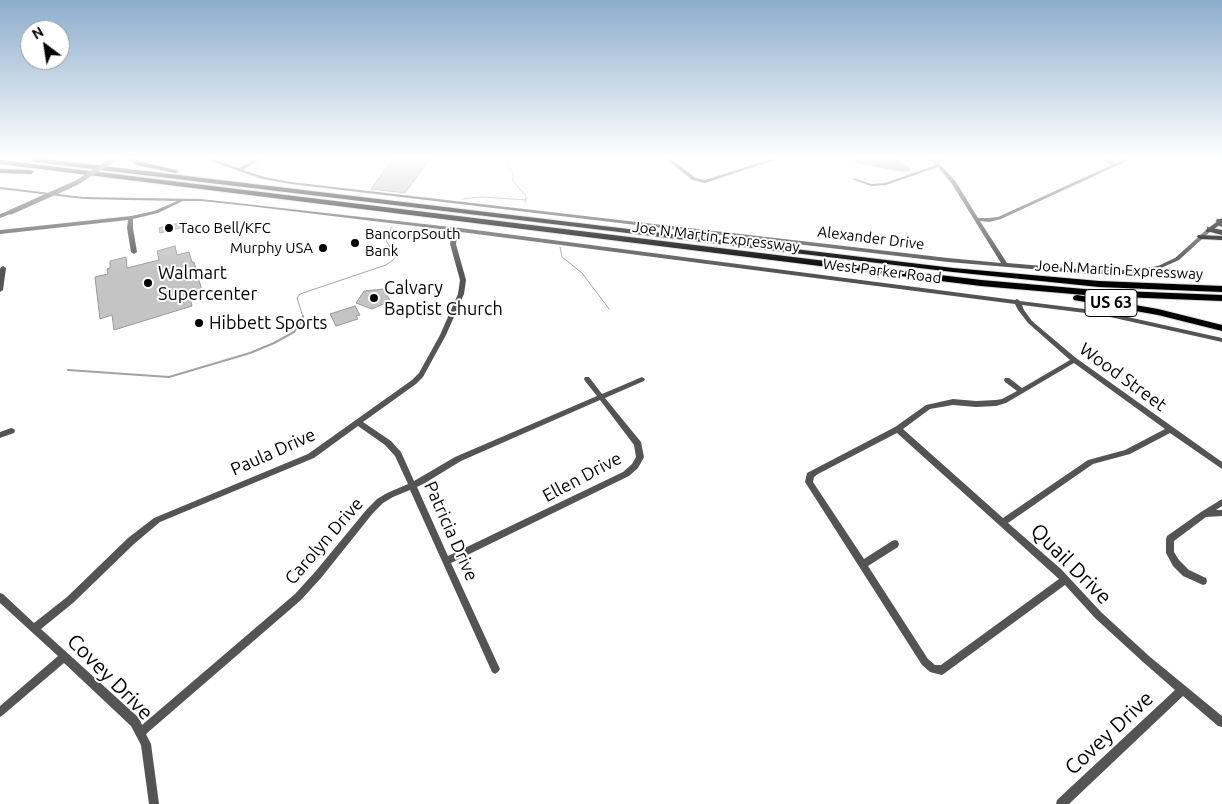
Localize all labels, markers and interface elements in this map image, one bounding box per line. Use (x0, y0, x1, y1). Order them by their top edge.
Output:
north arrow (20, 20, 70, 70)
text: N (29, 23, 46, 43)
street label: Joe N Martin Expressway (631, 218, 801, 256)
place label: Taco Bell/KFC (179, 219, 271, 237)
marker: Taco Bell/KFC (163, 222, 175, 234)
street label: Alexander Drive (817, 223, 925, 253)
place label: BancorpSouth Bank (365, 225, 461, 260)
marker: BancorpSouth Bank (349, 237, 361, 249)
place label: Murphy USA (230, 239, 313, 257)
marker: Murphy USA (317, 242, 329, 254)
street label: West Parker Road (822, 255, 942, 287)
street label: Joe N Martin Expressway (1034, 257, 1204, 283)
place label: Walmart Supercenter (158, 262, 257, 304)
marker: Walmart Supercenter (142, 277, 154, 289)
place label: Calvary Baptist Church (384, 277, 503, 320)
road number: US 63 (1085, 290, 1137, 316)
marker: Calvary Baptist Church (368, 292, 380, 304)
place label: Hibbett Sports (209, 312, 327, 334)
marker: Hibbett Sports (193, 317, 205, 329)
street label: Wood Street (1075, 338, 1171, 416)
street label: Paula Drive (227, 424, 319, 480)
street label: Ellen Drive (539, 447, 625, 507)
street label: Patricia Drive (419, 478, 483, 584)
street label: Carolyn Drive (280, 493, 368, 589)
street label: Quail Drive (1025, 518, 1117, 610)
street label: Covey Drive (62, 629, 158, 725)
street label: Covey Drive (1060, 686, 1158, 780)

